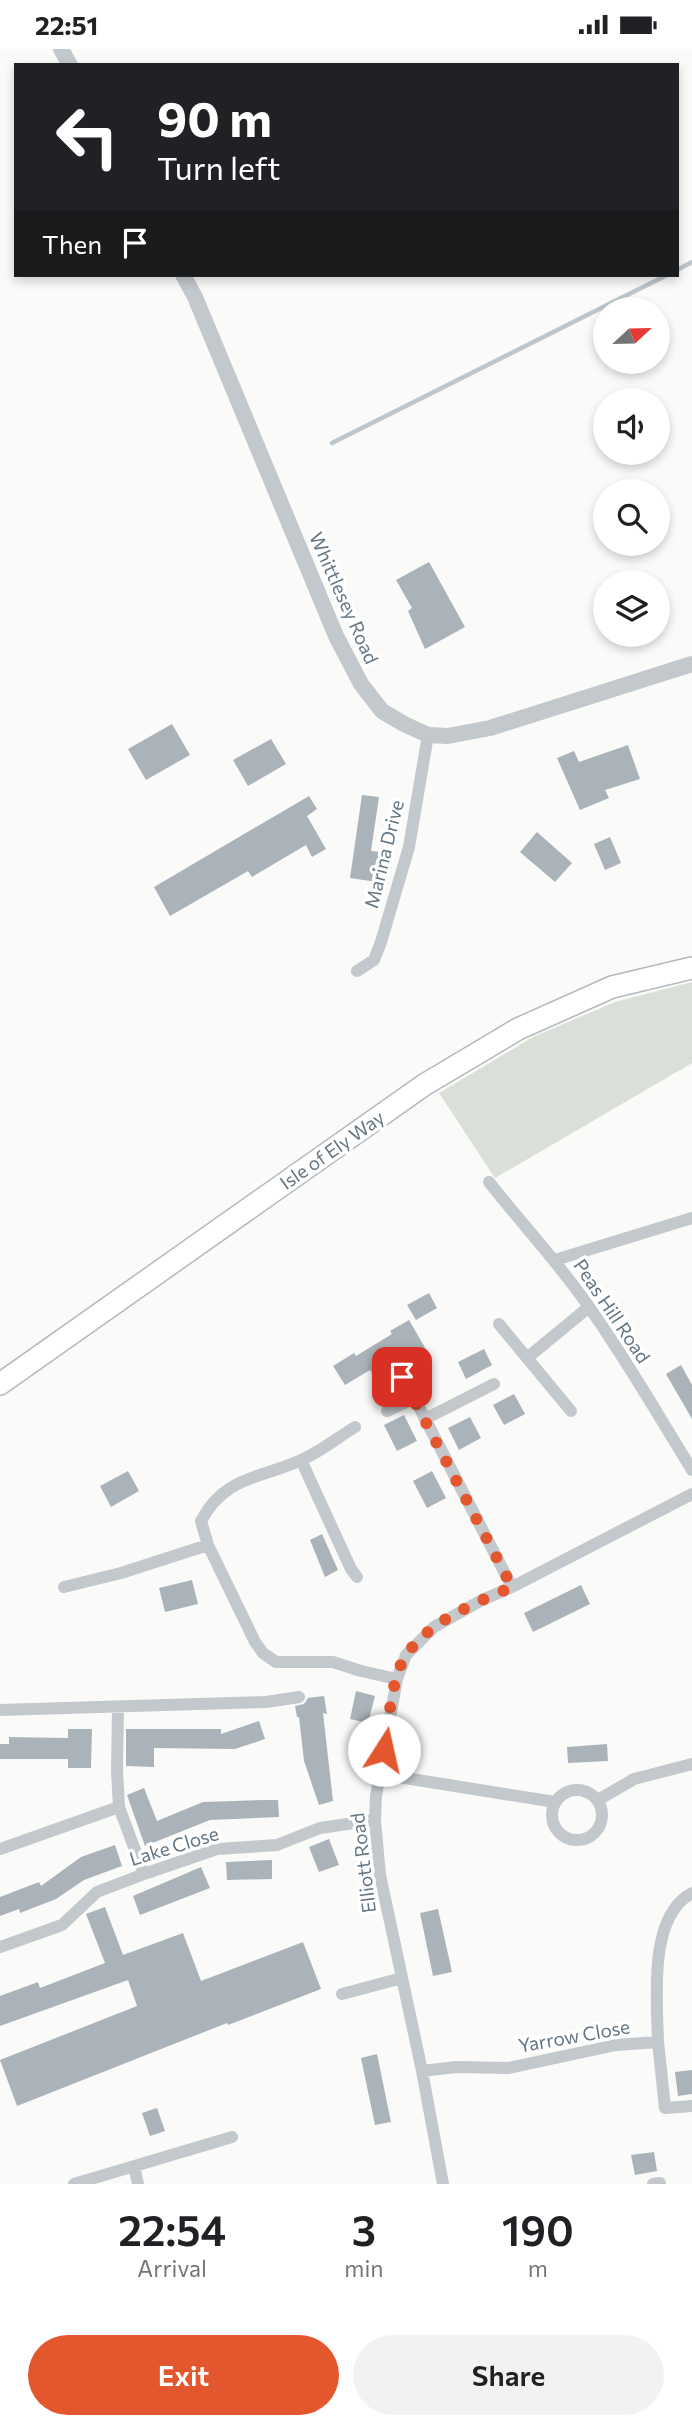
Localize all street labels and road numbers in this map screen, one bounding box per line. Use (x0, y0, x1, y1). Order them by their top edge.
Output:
street label: Whittlesey Road (305, 528, 384, 667)
street label: Marina Drive (359, 797, 408, 910)
street label: Isle of Ely Way (275, 1105, 389, 1194)
street label: Peas Hill Road (569, 1254, 656, 1367)
street label: Elliott Road (345, 1812, 380, 1914)
street label: Lake Close (126, 1821, 221, 1870)
street label: Yarrow Close (516, 2014, 631, 2057)

